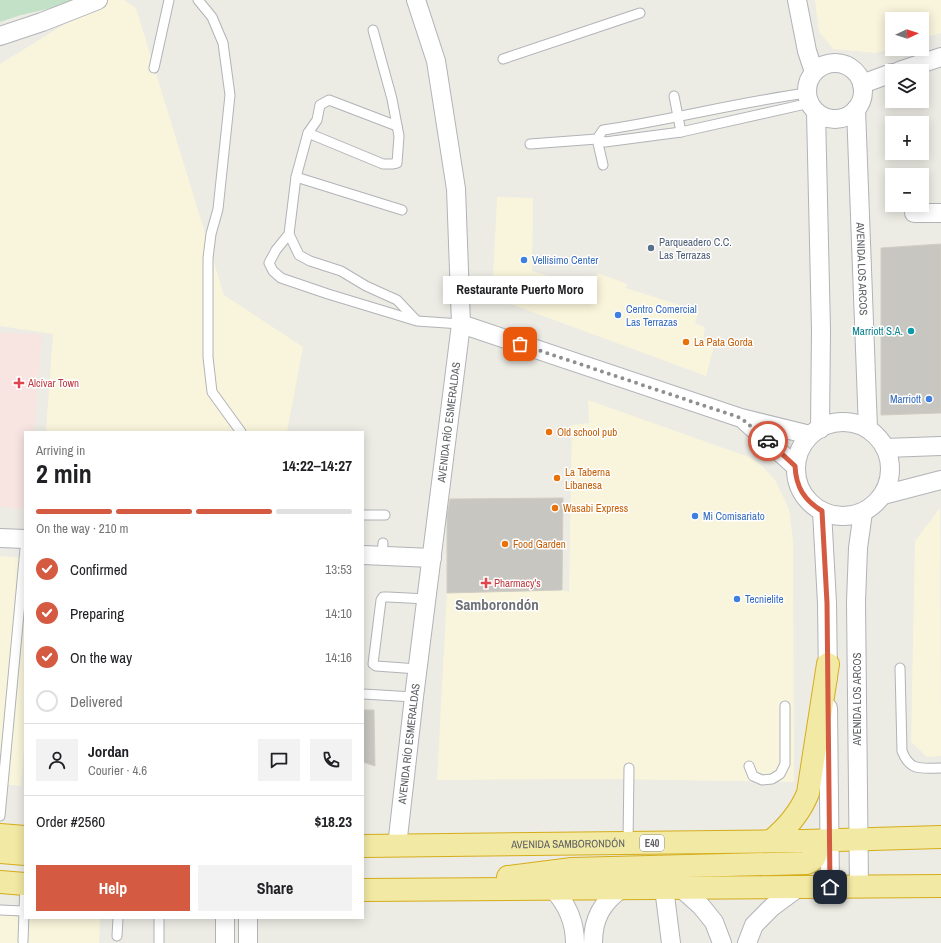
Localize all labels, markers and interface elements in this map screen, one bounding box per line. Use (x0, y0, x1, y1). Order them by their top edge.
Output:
north arrow (885, 12, 929, 56)
map controls (885, 12, 929, 212)
button: layers (885, 64, 929, 108)
button: + (885, 116, 929, 160)
button: − (885, 168, 929, 212)
street label: AVENIDA LOS ARCOS (853, 221, 871, 316)
place label: Parqueadero C.C. Las Terrazas (659, 235, 732, 262)
marker: Parqueadero C.C. Las Terrazas (646, 243, 656, 253)
place label: Vellísimo Center (532, 253, 598, 267)
marker: Vellísimo Center (519, 255, 529, 265)
callout: Restaurante Puerto Moro (443, 276, 597, 304)
text: Restaurante Puerto Moro (456, 281, 584, 298)
place label: Centro Comercial Las Terrazas (626, 302, 697, 329)
marker: Centro Comercial Las Terrazas (613, 310, 623, 320)
place label: Marriott S.A. (852, 324, 903, 338)
marker: Marriott S.A. (906, 326, 916, 336)
pin (503, 327, 537, 361)
icon: bag (509, 333, 531, 355)
place label: La Pata Gorda (694, 335, 753, 349)
marker: La Pata Gorda (681, 337, 691, 347)
street label: AVENIDA RÍO ESMERALDAS (434, 361, 463, 484)
place label: Alcívar Town (27, 376, 79, 390)
marker: Alcívar Town (13, 377, 25, 389)
place label: Marriott (890, 392, 921, 406)
marker: Marriott (924, 394, 934, 404)
courier (748, 421, 788, 461)
place label: Old school pub (557, 425, 617, 439)
marker: Old school pub (544, 427, 554, 437)
icon: car (757, 430, 779, 452)
text: Arriving in (36, 442, 85, 459)
text: 14:22–14:27 (282, 455, 352, 476)
text: 2 min (36, 456, 92, 491)
place label: La Taberna Libanesa (565, 465, 610, 492)
marker: La Taberna Libanesa (552, 473, 562, 483)
place label: Wasabi Express (563, 501, 629, 515)
marker: Wasabi Express (550, 503, 560, 513)
place label: Mi Comisariato (703, 509, 765, 523)
marker: Mi Comisariato (690, 511, 700, 521)
text: On the way · 210 m (36, 520, 128, 537)
place label: Food Garden (513, 537, 566, 551)
marker: Food Garden (500, 539, 510, 549)
icon: check (36, 558, 58, 580)
text: Confirmed (70, 559, 127, 580)
text: 13:53 (325, 561, 352, 578)
place label: Pharmacy's (494, 576, 541, 590)
marker: Pharmacy's (481, 578, 491, 588)
place label: Tecnielite (745, 592, 784, 606)
district label: Samborondón (455, 594, 539, 615)
marker: Tecnielite (732, 594, 742, 604)
icon: check (36, 602, 58, 624)
text: Preparing (70, 603, 124, 624)
text: 14:10 (325, 605, 352, 622)
icon: check (36, 646, 58, 668)
text: On the way (70, 647, 132, 668)
text: 14:16 (325, 649, 352, 666)
street label: AVENIDA LOS ARCOS (850, 652, 864, 747)
street label: AVENIDA RÍO ESMERALDAS (395, 683, 423, 806)
text: Delivered (70, 691, 123, 712)
button: person (36, 739, 78, 781)
button: chat (258, 739, 300, 781)
button: phone (310, 739, 352, 781)
text: Jordan (88, 741, 129, 762)
text: Courier · 4.6 (88, 762, 147, 779)
text: Order #2560 (36, 811, 105, 832)
text: $18.23 (314, 811, 352, 832)
road number: E40 (640, 835, 664, 851)
street label: AVENIDA SAMBORONDÓN (510, 836, 625, 851)
button: Help (36, 865, 190, 911)
button: Share (198, 865, 352, 911)
pin (813, 870, 847, 904)
icon: home (819, 876, 841, 898)

